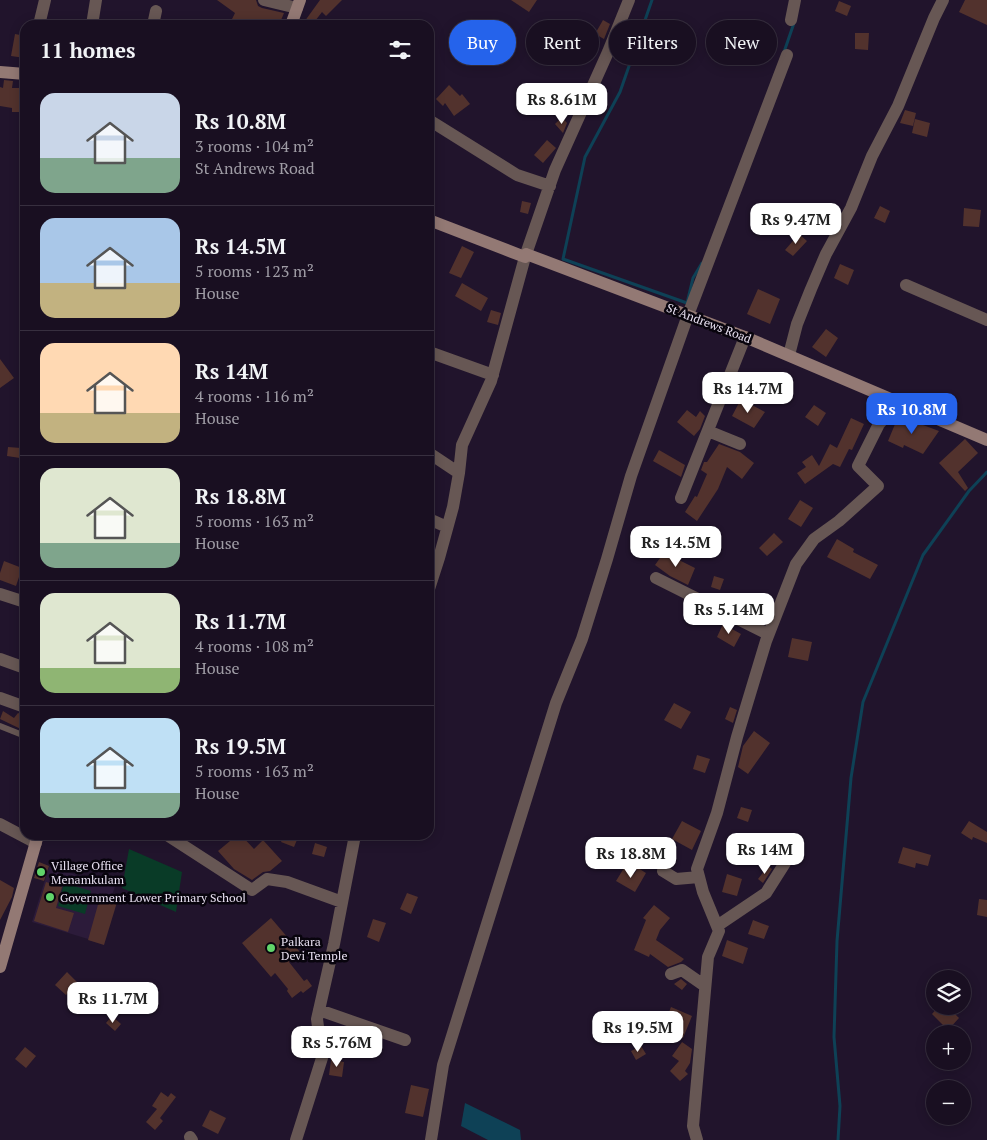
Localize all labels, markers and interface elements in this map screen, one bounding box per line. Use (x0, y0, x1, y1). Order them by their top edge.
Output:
chip: Buy (449, 20, 516, 65)
chip: Rent (526, 20, 599, 65)
chip: Filters (609, 20, 696, 65)
chip: New (706, 20, 777, 65)
text: 11 homes (40, 36, 136, 64)
icon: filters (386, 36, 414, 64)
pin: Rs 8.61M (510, 82, 614, 125)
text: Rs 8.61M (527, 88, 597, 110)
text: Rs 10.8M (195, 107, 286, 135)
icon: home (80, 113, 140, 173)
text: 3 rooms · 104 m² (195, 135, 314, 157)
text: St Andrews Road (195, 157, 315, 179)
pin: Rs 9.47M (744, 202, 848, 245)
text: Rs 9.47M (761, 208, 831, 230)
text: Rs 14.5M (195, 232, 286, 260)
icon: home (80, 238, 140, 298)
text: 5 rooms · 123 m² (195, 260, 314, 282)
text: House (195, 282, 240, 304)
street label: St Andrews Road (664, 300, 754, 346)
text: Rs 14M (195, 357, 268, 385)
icon: home (80, 363, 140, 423)
pin: Rs 14.7M (696, 372, 800, 414)
text: Rs 14.7M (713, 377, 783, 399)
text: 4 rooms · 116 m² (195, 385, 314, 407)
pin: Rs 10.8M (860, 392, 964, 435)
text: Rs 10.8M (877, 398, 947, 420)
text: House (195, 407, 240, 429)
text: Rs 18.8M (195, 482, 286, 510)
icon: home (80, 488, 140, 548)
text: 5 rooms · 163 m² (195, 510, 314, 532)
pin: Rs 14.5M (624, 526, 728, 568)
text: Rs 14.5M (641, 531, 711, 553)
text: House (195, 532, 240, 554)
pin: Rs 5.14M (677, 592, 781, 635)
text: Rs 5.14M (694, 598, 764, 620)
text: Rs 11.7M (195, 607, 286, 635)
icon: home (80, 613, 140, 673)
text: 4 rooms · 108 m² (195, 635, 314, 657)
text: House (195, 657, 240, 679)
text: Rs 19.5M (195, 732, 286, 760)
icon: home (80, 738, 140, 798)
text: 5 rooms · 163 m² (195, 760, 314, 782)
text: House (195, 782, 240, 804)
pin: Rs 14M (724, 832, 806, 875)
pin: Rs 18.8M (579, 836, 683, 879)
text: Rs 14M (737, 838, 793, 860)
text: Rs 18.8M (596, 842, 666, 864)
place label: Village Office Menamkulam (51, 858, 125, 887)
marker: Village Office Menamkulam (35, 866, 47, 878)
place label: Government Lower Primary School (60, 890, 246, 905)
marker: Government Lower Primary School (44, 891, 56, 903)
place label: Palkara Devi Temple (281, 934, 347, 963)
marker: Palkara Devi Temple (265, 942, 277, 954)
map controls (926, 970, 971, 1125)
button: layers (926, 970, 971, 1015)
pin: Rs 11.7M (61, 982, 165, 1024)
text: Rs 11.7M (78, 987, 148, 1009)
pin: Rs 19.5M (586, 1010, 690, 1053)
text: Rs 19.5M (603, 1016, 673, 1038)
button: + (926, 1025, 971, 1070)
pin: Rs 5.76M (285, 1026, 389, 1068)
text: Rs 5.76M (302, 1031, 372, 1053)
button: − (926, 1080, 971, 1125)

